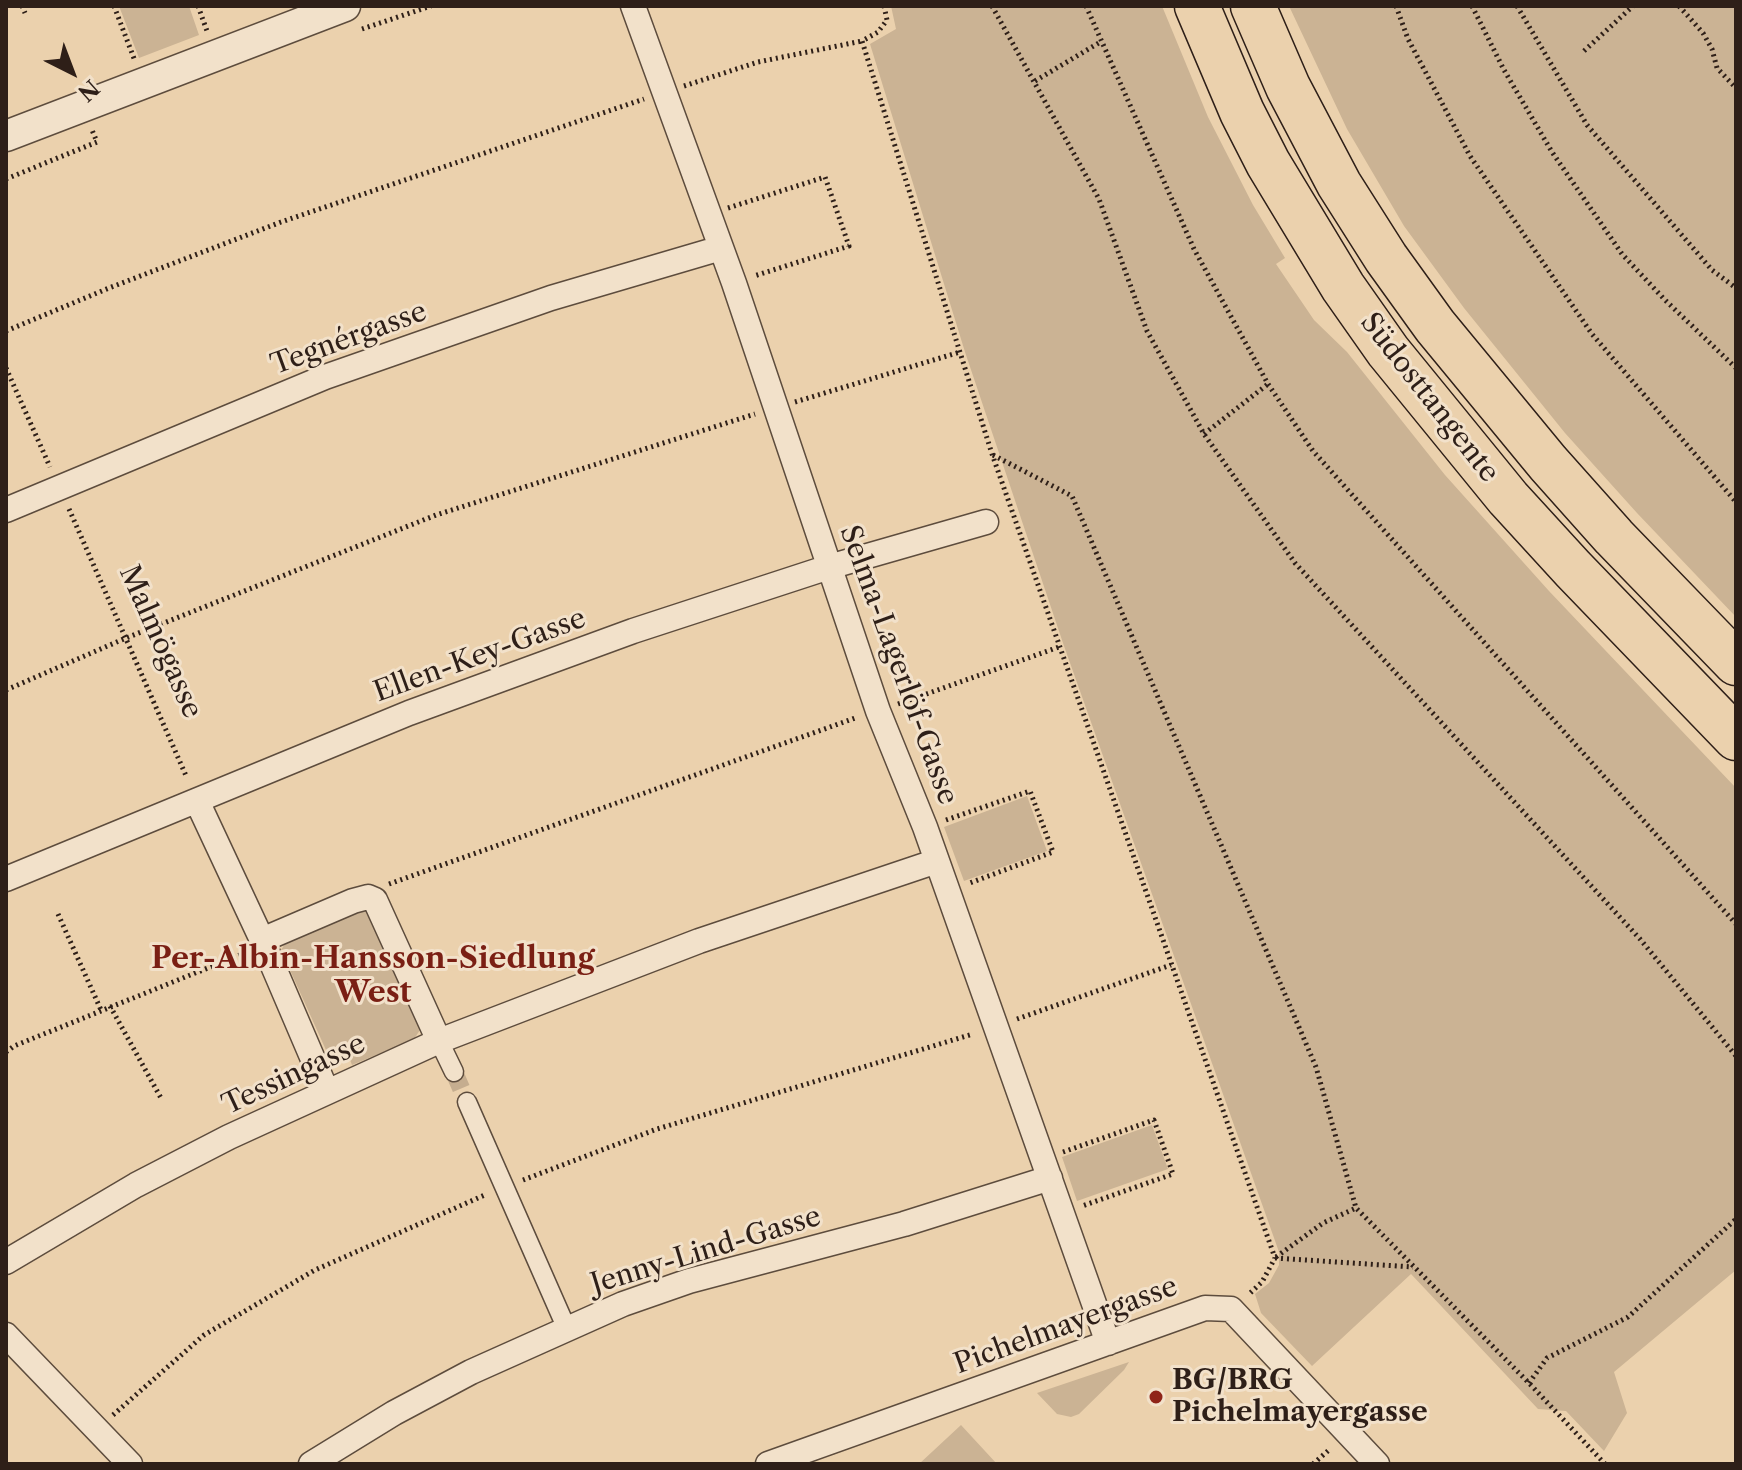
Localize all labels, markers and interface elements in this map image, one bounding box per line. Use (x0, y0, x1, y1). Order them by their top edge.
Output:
north arrow (32, 32, 112, 112)
text: N (72, 74, 105, 107)
street label: Tegnérgasse (267, 295, 431, 383)
street label: Südosttangente (1353, 307, 1505, 489)
street label: Selma-Lagerlöf-Gasse (832, 521, 964, 809)
street label: Malmögasse (111, 560, 209, 724)
street label: Ellen-Key-Gasse (370, 602, 590, 710)
district label: Per-Albin-Hansson-Siedlung West (151, 941, 595, 1012)
street label: Tessingasse (217, 1027, 371, 1123)
street label: Jenny-Lind-Gasse (587, 1200, 825, 1302)
street label: Pichelmayergasse (950, 1270, 1182, 1382)
place label: BG/BRG Pichelmayergasse (1172, 1364, 1428, 1430)
marker: BG/BRG Pichelmayergasse (1147, 1388, 1165, 1406)

